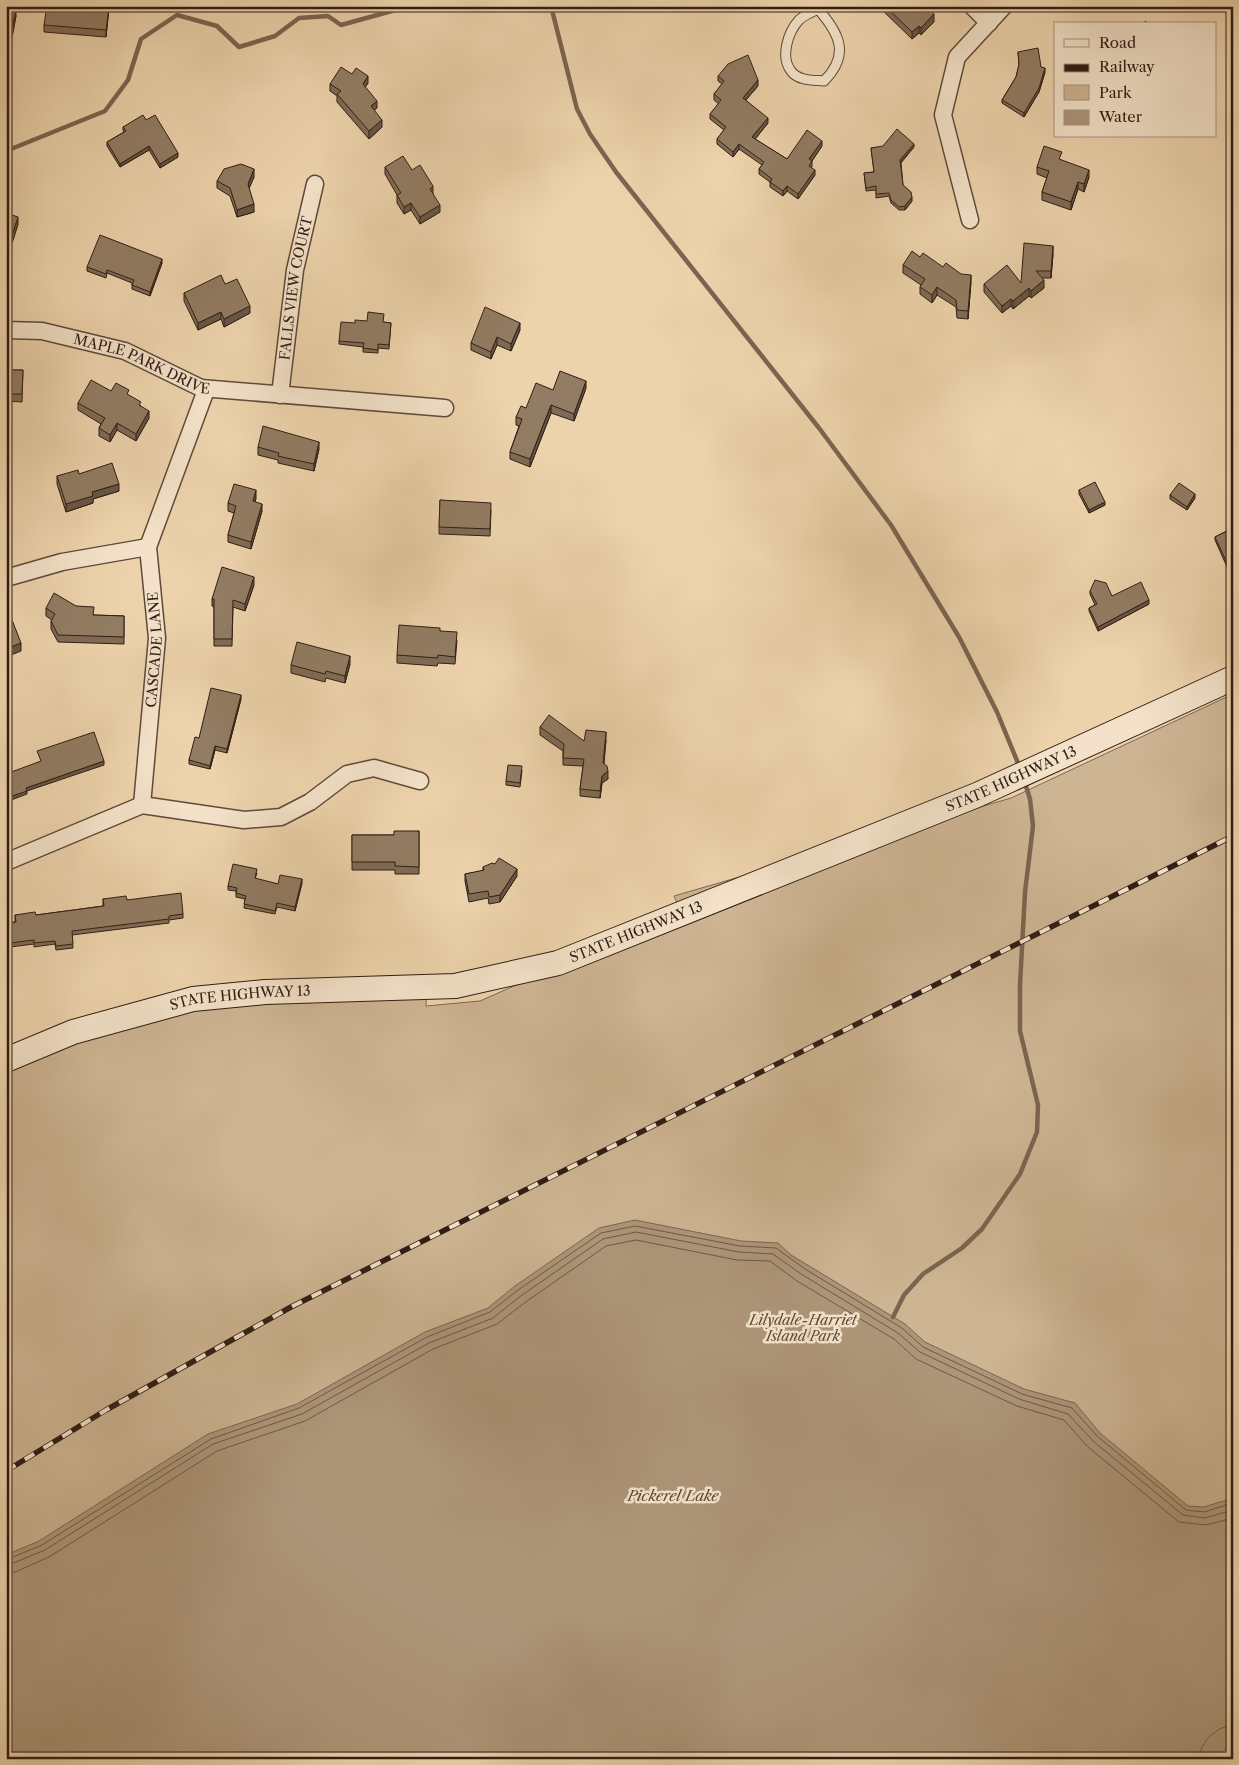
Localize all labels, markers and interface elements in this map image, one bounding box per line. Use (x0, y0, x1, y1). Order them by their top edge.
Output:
legend (1054, 22, 1216, 138)
text: Road (1099, 33, 1136, 52)
text: Railway (1099, 57, 1155, 76)
text: Park (1099, 83, 1133, 102)
text: Water (1098, 107, 1143, 126)
street label: FALLS VIEW COURT (275, 214, 316, 361)
street label: MAPLE PARK DRIVE (72, 330, 211, 398)
street label: CASCADE LANE (142, 591, 166, 708)
street label: STATE HIGHWAY 13 (943, 742, 1079, 816)
street label: STATE HIGHWAY 13 (567, 897, 705, 966)
street label: STATE HIGHWAY 13 (168, 982, 311, 1014)
park label: Lilydale-Harriet Island Park (748, 1311, 858, 1345)
water label: Pickerel Lake (626, 1486, 719, 1505)

